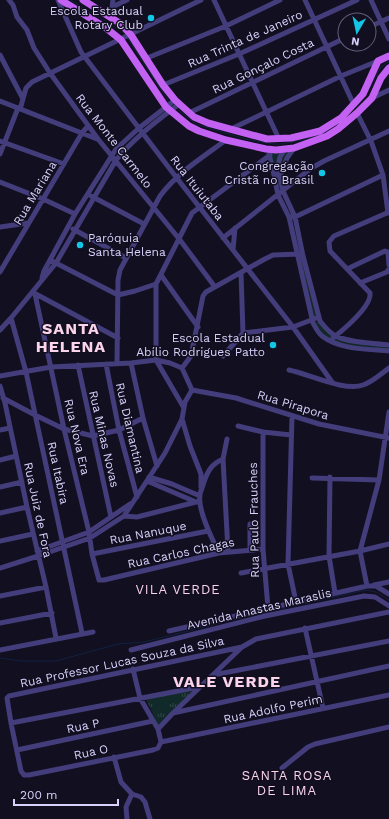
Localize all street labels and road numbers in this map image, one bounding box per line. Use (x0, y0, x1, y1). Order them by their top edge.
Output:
street label: Rua Trinta de Janeiro (185, 7, 305, 71)
street label: Rua Gonçalo Costa (210, 35, 316, 97)
street label: Rua Monte Carmelo (73, 91, 155, 191)
street label: Rua Ituiutaba (167, 153, 227, 223)
street label: Rua Mariana (10, 158, 60, 227)
street label: Rua Diamantina (113, 381, 147, 475)
street label: Rua Pirapora (256, 387, 331, 423)
street label: Rua Minas Novas (86, 389, 122, 489)
street label: Rua Nova Era (61, 398, 93, 477)
street label: Rua Itabira (45, 441, 71, 506)
street label: Rua Juiz de Fora (21, 461, 55, 559)
street label: Rua Paulo Frauches (246, 462, 262, 578)
street label: Rua Nanuque (108, 519, 188, 547)
street label: Rua Carlos Chagas (126, 535, 236, 571)
street label: Avenida Anastas Maraslis (185, 586, 333, 632)
street label: Rua Professor Lucas Souza da Silva (19, 633, 225, 690)
street label: Rua Adolfo Perim (222, 692, 324, 726)
street label: Rua P (65, 716, 101, 736)
street label: Rua O (73, 742, 110, 762)

